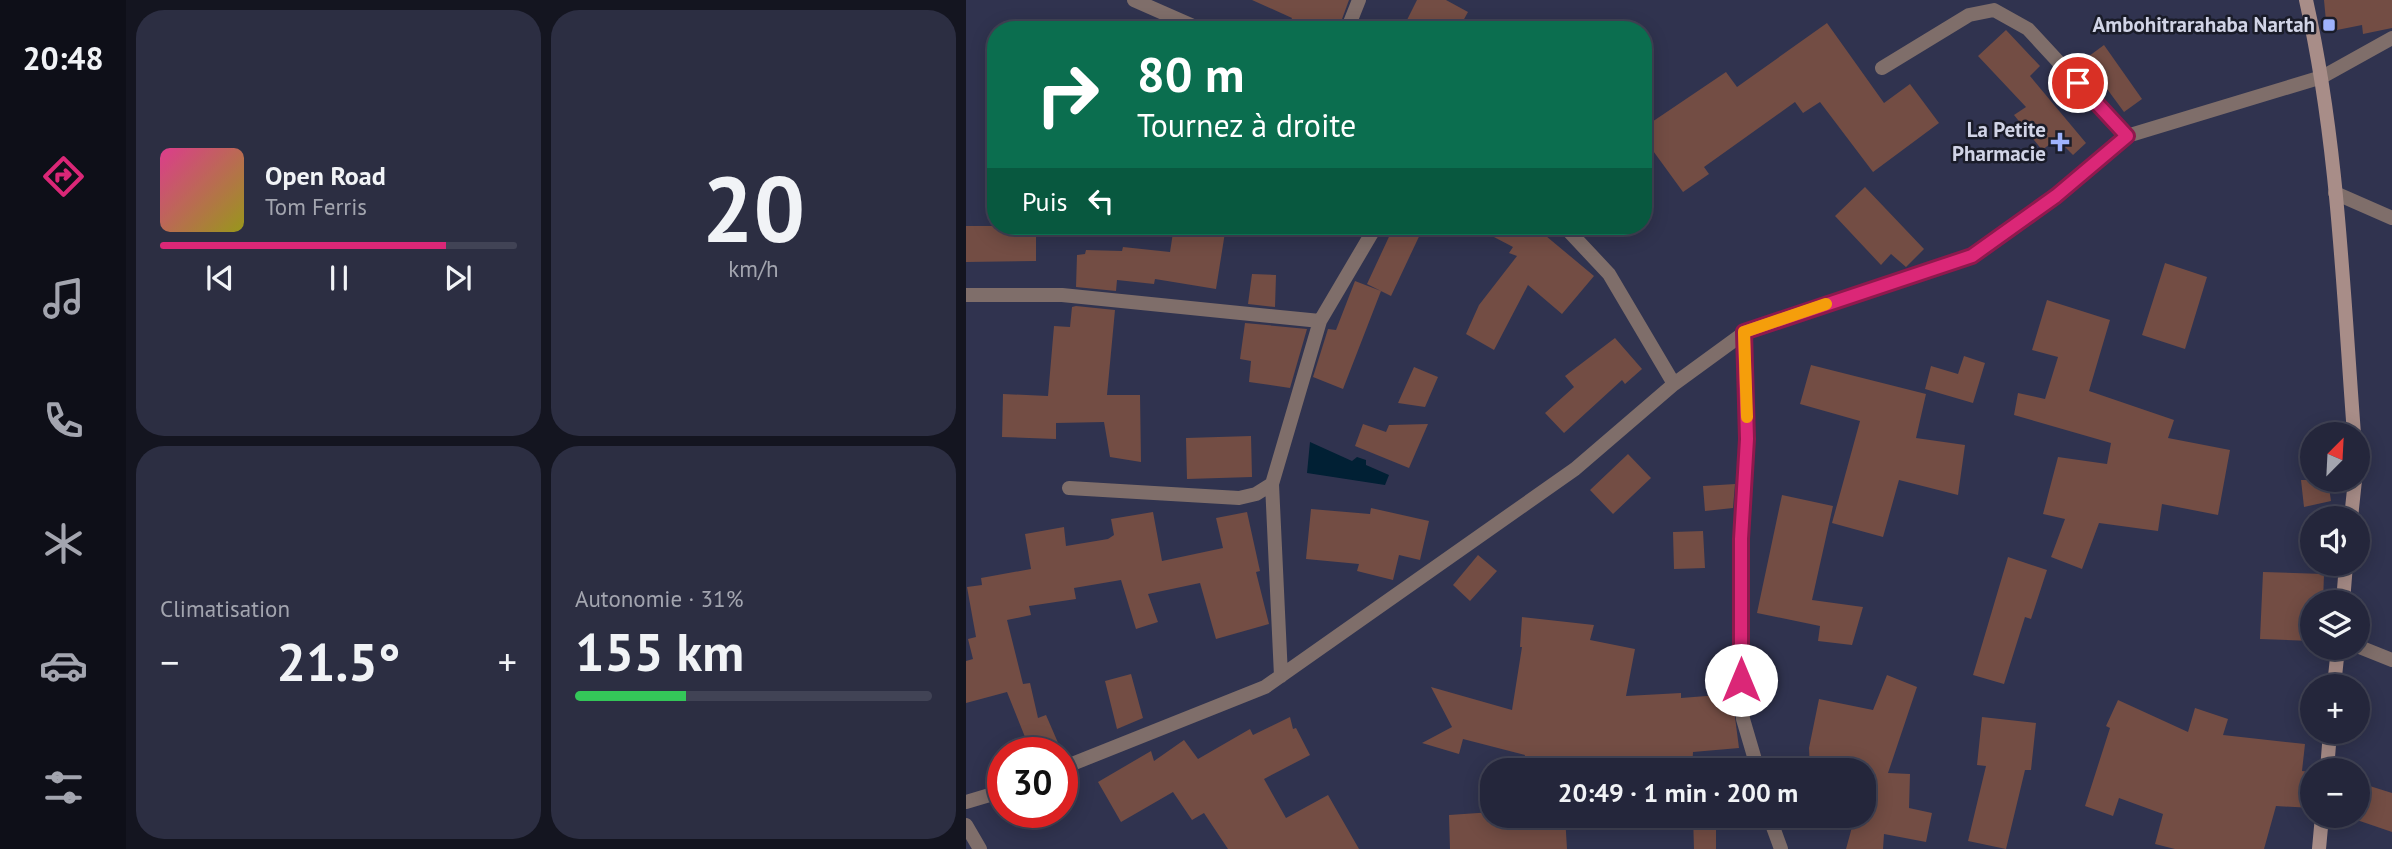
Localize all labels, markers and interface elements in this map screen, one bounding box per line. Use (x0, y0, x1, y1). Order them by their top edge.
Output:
place label: Ambohitrarahaba Nartah (2093, 11, 2315, 38)
marker: Ambohitrarahaba Nartah (2321, 17, 2337, 33)
text: 20:48 (22, 37, 104, 79)
text: 80 m (1137, 42, 1244, 106)
icon: right (1022, 49, 1113, 140)
pin (2048, 53, 2108, 113)
icon: arrive (2059, 64, 2097, 102)
text: Tournez à droite (1137, 104, 1356, 146)
place label: La Petite Pharmacie (1952, 116, 2046, 167)
marker: La Petite Pharmacie (2052, 134, 2068, 150)
text: 20 (702, 149, 805, 267)
icon: directions (39, 152, 88, 201)
text: Open Road (265, 159, 386, 192)
icon: left (1082, 182, 1120, 220)
text: Puis (1022, 185, 1068, 218)
text: Tom Ferris (265, 192, 367, 221)
text: km/h (728, 254, 779, 283)
icon: previous (201, 259, 239, 297)
icon: pause (320, 259, 358, 297)
icon: next (439, 259, 477, 297)
icon: music (39, 274, 88, 323)
icon: phone (39, 396, 88, 445)
north arrow (2300, 422, 2370, 492)
map controls (2300, 422, 2370, 828)
button: sound (2300, 506, 2370, 576)
icon: climate (39, 519, 88, 568)
text: Autonomie · 31% (575, 584, 743, 613)
button: layers (2300, 590, 2370, 660)
text: Climatisation (160, 594, 290, 623)
text: 155 km (575, 618, 744, 685)
text: 21.5° (277, 628, 400, 695)
text: − (160, 637, 179, 686)
text: + (498, 637, 517, 686)
icon: car (39, 641, 88, 690)
position arrow (1704, 643, 1778, 717)
button: + (2300, 674, 2370, 744)
speed limit sign: 30 (987, 737, 1078, 828)
button: − (2300, 758, 2370, 828)
icon: filters (39, 763, 88, 812)
text: 20:49 · 1 min · 200 m (1558, 776, 1798, 809)

